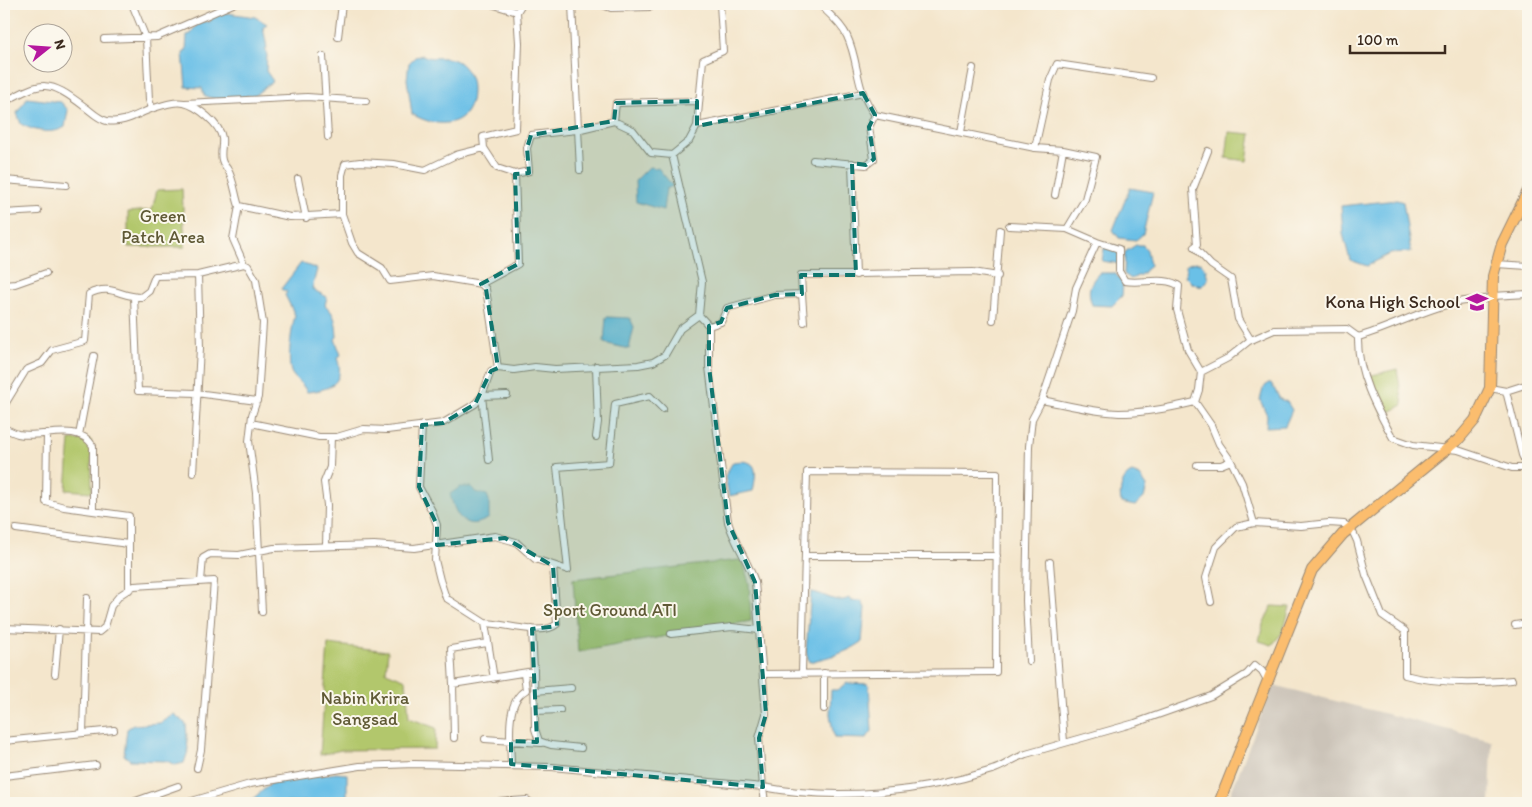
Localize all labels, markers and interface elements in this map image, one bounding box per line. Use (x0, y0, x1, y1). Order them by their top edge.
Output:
north arrow (22, 22, 72, 72)
scale bar (1350, 22, 1444, 54)
text: 100 m (1357, 31, 1399, 49)
text: N (50, 37, 69, 51)
park label: Green Patch Area (121, 205, 205, 248)
school or university icon: Kona High School (1464, 289, 1490, 315)
place label: Kona High School (1325, 291, 1460, 313)
park label: Sport Ground ATI (543, 599, 677, 621)
park label: Nabin Krira Sangsad (321, 687, 410, 730)

